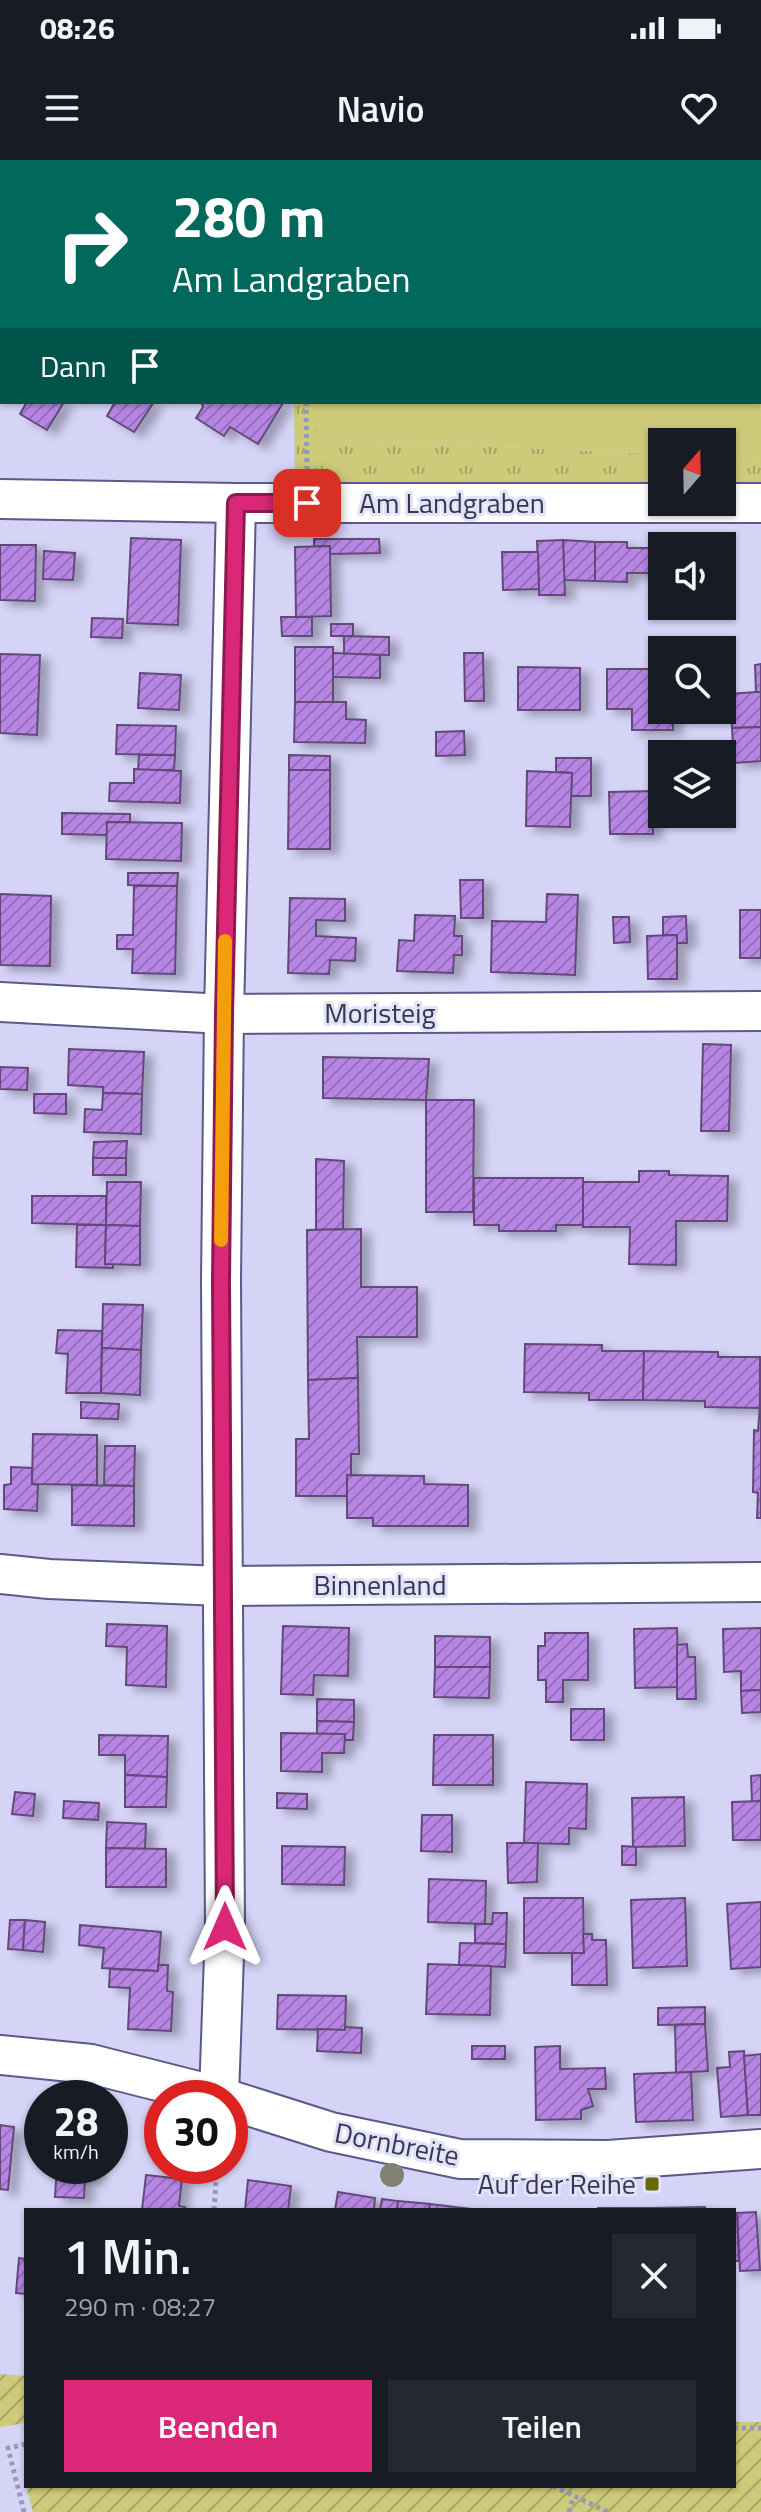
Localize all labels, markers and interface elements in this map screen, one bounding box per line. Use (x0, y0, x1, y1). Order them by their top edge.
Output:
text: 08:26 (40, 5, 115, 51)
text: Navio (336, 81, 425, 136)
icon: menu (40, 86, 84, 130)
icon: heart (677, 86, 721, 130)
text: 280 m (172, 174, 325, 259)
icon: right (40, 192, 144, 296)
text: Am Landgraben (172, 251, 411, 306)
text: Dann (40, 343, 107, 389)
icon: arrive (123, 344, 167, 388)
north arrow (648, 428, 736, 516)
map controls (648, 428, 736, 828)
pin (273, 469, 341, 537)
icon: arrive (285, 481, 329, 525)
street label: Am Landgraben (359, 481, 545, 524)
button: sound (648, 532, 736, 620)
button: search (648, 636, 736, 724)
button: layers (648, 740, 736, 828)
street label: Moristeig (324, 991, 436, 1034)
street label: Binnenland (314, 1563, 446, 1606)
position arrow (183, 1885, 267, 1969)
speed limit sign: 30 (144, 2080, 248, 2184)
text: 28 (54, 2091, 98, 2152)
street label: Dornbreite (331, 2110, 463, 2177)
text: km/h (53, 2136, 99, 2167)
place label: Auf der Reihe (478, 2162, 636, 2205)
marker: Auf der Reihe (643, 2175, 661, 2193)
text: 1 Min. (64, 2220, 192, 2293)
button: close (612, 2234, 696, 2318)
text: 290 m · 08:27 (64, 2287, 216, 2326)
button: Beenden (64, 2380, 372, 2472)
button: Teilen (388, 2380, 696, 2472)

